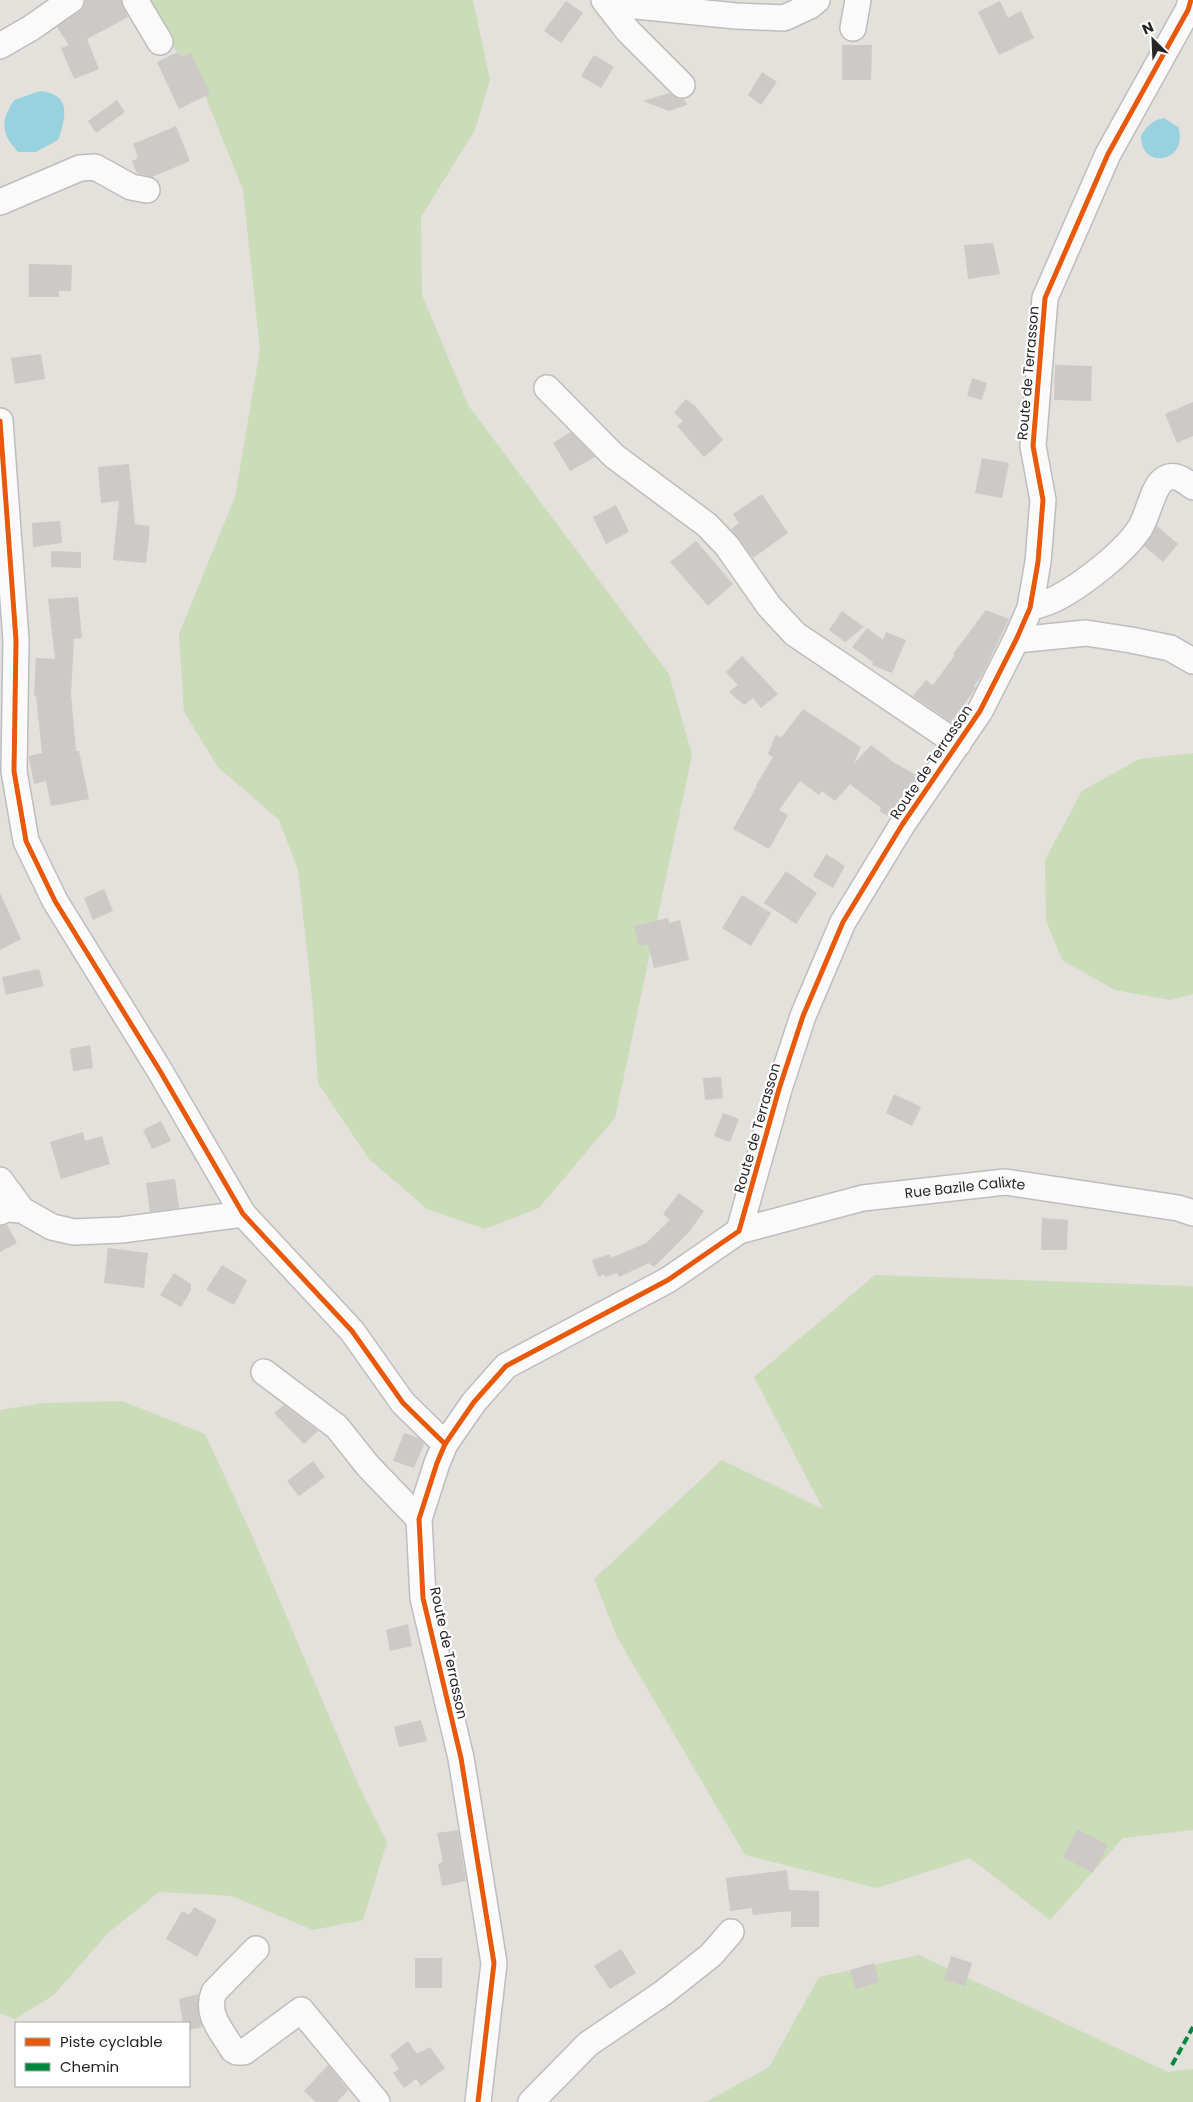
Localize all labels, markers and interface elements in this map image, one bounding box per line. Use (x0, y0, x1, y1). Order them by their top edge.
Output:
north arrow (1128, 15, 1178, 65)
text: N (1139, 17, 1157, 39)
street label: Route de Terrasson (1012, 305, 1044, 441)
street label: Route de Terrasson (885, 701, 977, 823)
street label: Route de Terrasson (729, 1061, 785, 1195)
street label: Rue Bazile Calixte (904, 1172, 1027, 1203)
street label: Route de Terrasson (425, 1585, 473, 1721)
legend (15, 2022, 190, 2087)
text: Piste cyclable (60, 2031, 163, 2052)
text: Chemin (60, 2056, 119, 2077)

